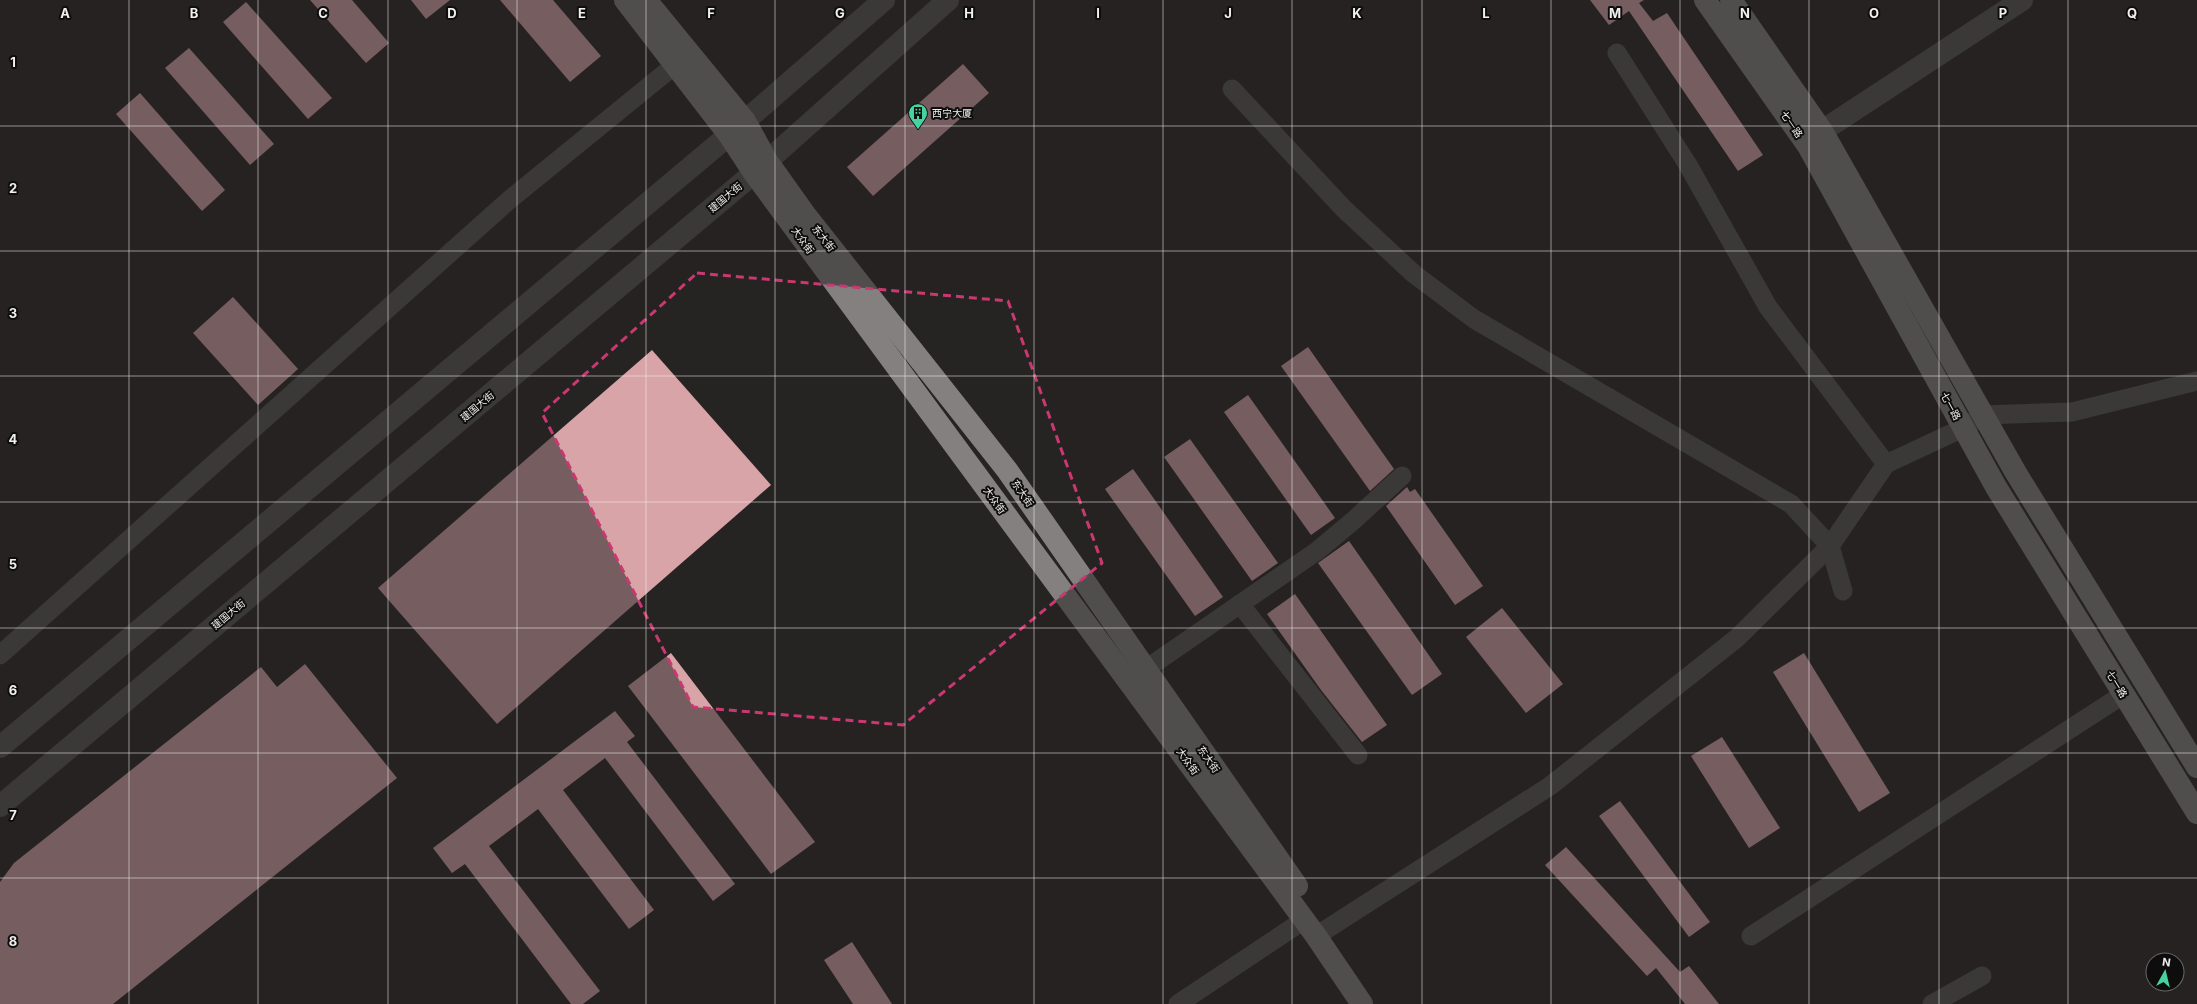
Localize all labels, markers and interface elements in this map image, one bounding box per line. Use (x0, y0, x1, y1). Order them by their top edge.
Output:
text: A (60, 5, 70, 21)
text: B (190, 5, 199, 21)
text: C (318, 5, 328, 21)
text: D (447, 5, 457, 21)
text: E (578, 5, 586, 21)
text: F (707, 5, 715, 21)
text: G (835, 5, 845, 21)
text: H (964, 5, 974, 21)
text: I (1096, 5, 1100, 21)
text: J (1224, 5, 1232, 21)
text: K (1352, 5, 1362, 21)
text: L (1482, 5, 1490, 21)
text: M (1609, 5, 1621, 21)
text: N (1740, 5, 1750, 21)
text: O (1869, 5, 1879, 21)
text: P (1999, 5, 2007, 21)
text: Q (2127, 5, 2137, 21)
text: 1 (10, 54, 16, 70)
building icon: 西宁大厦 (907, 102, 929, 130)
place label: 西宁大厦 (932, 107, 972, 119)
street label: 七一路 (1778, 108, 1806, 140)
text: 2 (9, 180, 17, 196)
street label: 建国大街 (706, 180, 744, 214)
street label: 东大街 (810, 222, 838, 254)
street label: 大众街 (789, 224, 817, 256)
text: 3 (9, 305, 17, 321)
street label: 建国大街 (458, 389, 496, 423)
street label: 七一路 (1938, 390, 1964, 422)
text: 4 (9, 431, 18, 447)
street label: 东大街 (1009, 477, 1037, 509)
street label: 大众街 (981, 484, 1009, 516)
text: 5 (9, 556, 17, 572)
street label: 建国大街 (209, 597, 247, 631)
street label: 七一路 (2104, 668, 2130, 700)
text: 6 (9, 682, 17, 698)
street label: 东大街 (1195, 743, 1223, 775)
street label: 大众街 (1174, 745, 1202, 777)
text: 7 (9, 807, 17, 823)
text: 8 (9, 933, 17, 949)
north arrow (2145, 952, 2185, 992)
text: N (2161, 955, 2172, 970)

